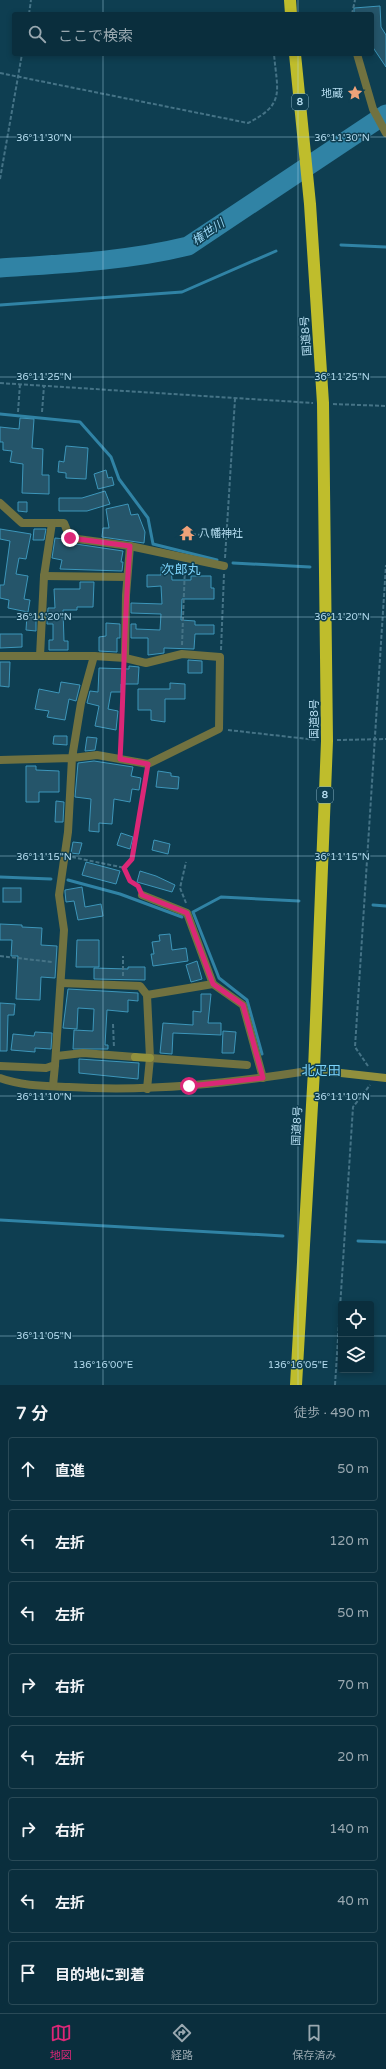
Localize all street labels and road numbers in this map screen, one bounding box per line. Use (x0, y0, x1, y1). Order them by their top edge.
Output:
road number: 8 (292, 94, 308, 110)
street label: 国道8号 (298, 316, 314, 356)
street label: 国道8号 (308, 699, 321, 739)
road number: 8 (317, 787, 333, 803)
street label: 国道8号 (289, 1106, 305, 1146)

